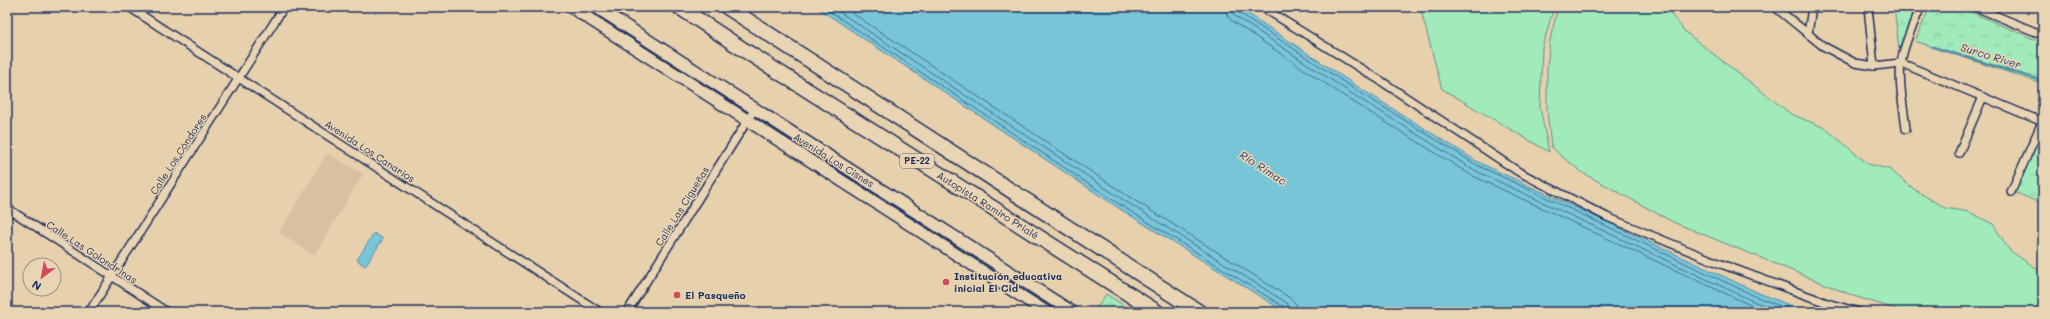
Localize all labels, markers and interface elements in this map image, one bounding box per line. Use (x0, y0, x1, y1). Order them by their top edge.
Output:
water label: Surco River (1959, 39, 2024, 72)
street label: Calle Los Cóndores (147, 111, 210, 197)
street label: Avenida Los Canarios (322, 117, 418, 186)
street label: Avenida Los Cisnes (791, 130, 877, 191)
water label: Río Rímac (1237, 147, 1290, 189)
road number: PE-22 (900, 154, 934, 168)
street label: Calle Las Cigueñas (652, 163, 712, 249)
street label: Autopista Ramiro Prialé (934, 168, 1042, 242)
street label: Calle Las Golondrinas (44, 217, 140, 287)
north arrow (22, 257, 62, 297)
place label: Institución educativa inicial El Cid (954, 269, 1062, 295)
text: N (29, 277, 44, 294)
marker: Institución educativa inicial El Cid (941, 277, 951, 287)
place label: El Pasqueño (685, 288, 746, 302)
marker: El Pasqueño (672, 290, 682, 300)

